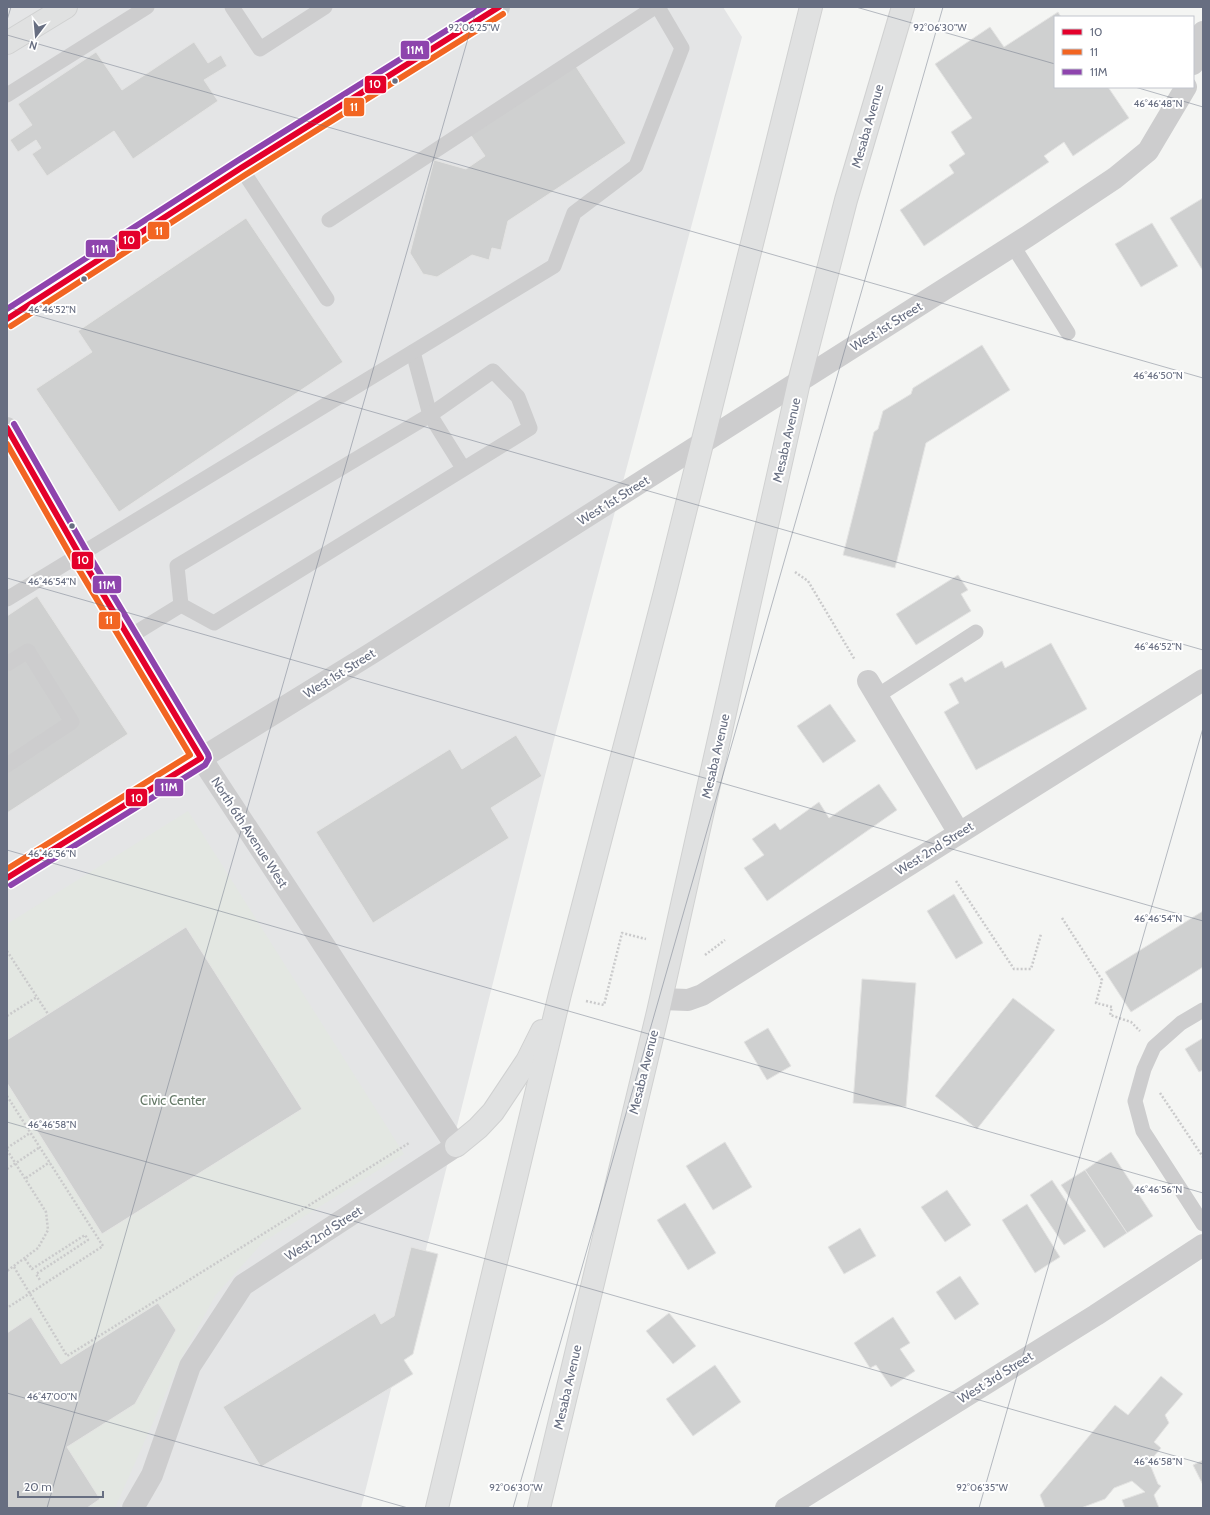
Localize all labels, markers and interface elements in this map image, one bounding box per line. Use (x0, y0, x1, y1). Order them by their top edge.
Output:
north arrow (16, 16, 56, 56)
legend (1054, 16, 1194, 88)
text: 92°06'25"W (448, 21, 500, 34)
text: 92°06'30"W (913, 21, 967, 34)
text: 10 (1090, 24, 1102, 39)
text: N (28, 38, 39, 53)
line badge: 11M (400, 40, 430, 60)
text: 11M (406, 43, 424, 57)
text: 11 (1090, 44, 1098, 59)
text: 11M (1090, 64, 1108, 79)
line badge: 10 (364, 75, 387, 94)
unlabelled marker (390, 76, 400, 86)
text: 10 (369, 77, 381, 91)
street label: Mesaba Avenue (847, 82, 887, 170)
line badge: 11 (343, 97, 365, 117)
text: 46°46'48"N (1133, 97, 1183, 110)
text: 11 (350, 100, 358, 114)
line badge: 11 (147, 221, 170, 240)
text: 11 (155, 224, 163, 238)
line badge: 10 (118, 230, 141, 250)
text: 10 (123, 233, 135, 247)
line badge: 11M (85, 239, 116, 258)
text: 11M (91, 242, 109, 256)
unlabelled marker (79, 274, 89, 284)
street label: West 1st Street (847, 297, 925, 354)
text: 46°46'52"N (28, 303, 76, 316)
text: 46°46'50"N (1133, 369, 1183, 382)
street label: Mesaba Avenue (769, 396, 804, 484)
street label: West 1st Street (574, 471, 652, 528)
unlabelled marker (67, 521, 77, 531)
line badge: 10 (71, 551, 94, 570)
text: 10 (77, 553, 89, 567)
text: 46°46'54"N (28, 575, 76, 588)
line badge: 11M (92, 575, 122, 594)
text: 11M (98, 578, 116, 592)
line badge: 11 (98, 611, 121, 630)
text: 11 (105, 613, 113, 627)
text: 46°46'52"N (1134, 640, 1182, 653)
street label: West 1st Street (300, 644, 378, 701)
street label: Mesaba Avenue (698, 712, 733, 800)
street label: North 6th Avenue West (208, 774, 292, 891)
line badge: 11M (154, 778, 184, 797)
text: 11M (160, 780, 178, 794)
line badge: 10 (125, 788, 148, 807)
text: 10 (131, 791, 143, 805)
street label: West 2nd Street (892, 817, 976, 878)
text: 46°46'56"N (28, 847, 76, 860)
text: 46°46'54"N (1134, 912, 1182, 925)
street label: Mesaba Avenue (625, 1028, 661, 1116)
park label: Civic Center (140, 1092, 207, 1108)
text: 46°46'58"N (28, 1118, 76, 1131)
text: 46°46'56"N (1134, 1183, 1182, 1196)
street label: West 2nd Street (281, 1202, 365, 1264)
street label: Mesaba Avenue (550, 1343, 585, 1431)
street label: West 3rd Street (954, 1347, 1036, 1406)
text: 46°47'00"N (27, 1390, 77, 1403)
text: 46°46'58"N (1134, 1455, 1182, 1468)
scale bar (18, 1473, 103, 1499)
text: 20 m (24, 1479, 52, 1494)
text: 92°06'30"W (489, 1481, 543, 1494)
text: 92°06'35"W (956, 1481, 1008, 1494)

